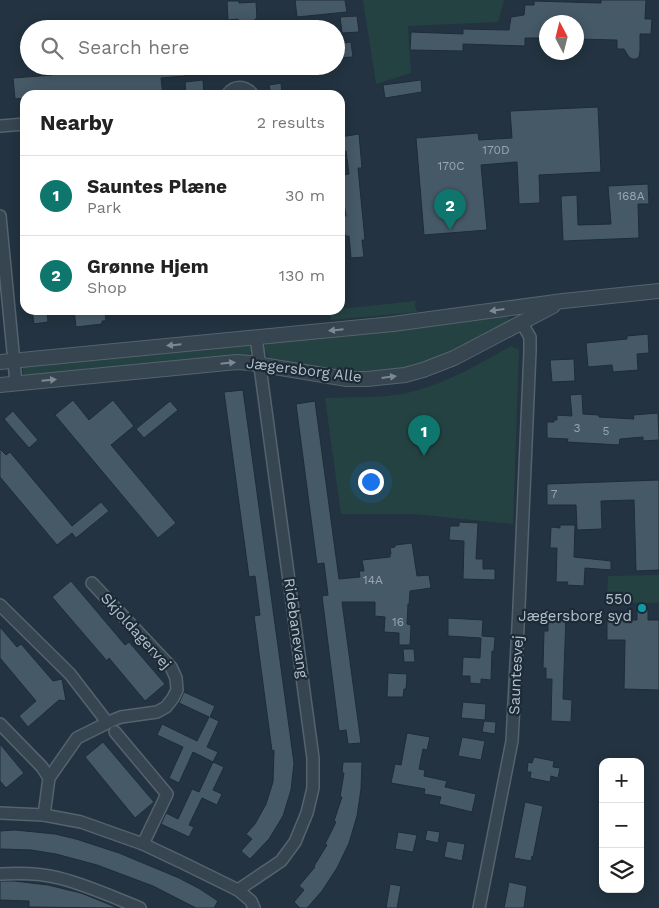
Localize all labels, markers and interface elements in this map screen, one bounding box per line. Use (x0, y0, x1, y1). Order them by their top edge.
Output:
north arrow (539, 15, 584, 60)
search box (20, 20, 345, 75)
icon: search (38, 34, 66, 62)
text: Search here (78, 36, 189, 59)
text: Nearby (40, 110, 113, 135)
text: 2 results (257, 113, 325, 132)
house number: 170D (482, 143, 510, 157)
house number: 170C (438, 159, 464, 173)
text: Sauntes Plæne (87, 175, 227, 198)
text: 1 (53, 186, 59, 205)
text: 30 m (285, 186, 325, 205)
pin: 2 (434, 189, 466, 230)
house number: 168A (617, 189, 645, 203)
text: Park (87, 198, 121, 217)
text: Grønne Hjem (87, 255, 209, 278)
text: 2 (51, 266, 61, 285)
text: 130 m (279, 266, 325, 285)
text: Shop (87, 278, 127, 297)
one-way arrow (489, 306, 505, 314)
one-way arrow (327, 326, 343, 334)
one-way arrow (166, 341, 182, 349)
street label: Jægersborg Alle (245, 354, 363, 386)
one-way arrow (220, 359, 236, 367)
one-way arrow (381, 373, 397, 381)
one-way arrow (41, 376, 57, 384)
pin: 1 (408, 415, 440, 456)
house number: 3 (574, 421, 581, 435)
house number: 5 (603, 424, 610, 438)
your location (358, 469, 384, 495)
house number: 7 (551, 487, 558, 501)
house number: 14A (363, 573, 383, 587)
street label: Ridebanevang (280, 577, 312, 679)
street label: Skjoldagervej (97, 589, 175, 673)
place label: 550 Jægersborg syd (518, 590, 632, 625)
marker: 550 Jægersborg syd (636, 602, 648, 614)
house number: 16 (392, 615, 404, 629)
street label: Sauntesvej (505, 635, 527, 715)
map controls (599, 758, 644, 893)
button: + (599, 758, 644, 803)
button: − (599, 803, 644, 848)
button: layers (599, 848, 644, 893)

